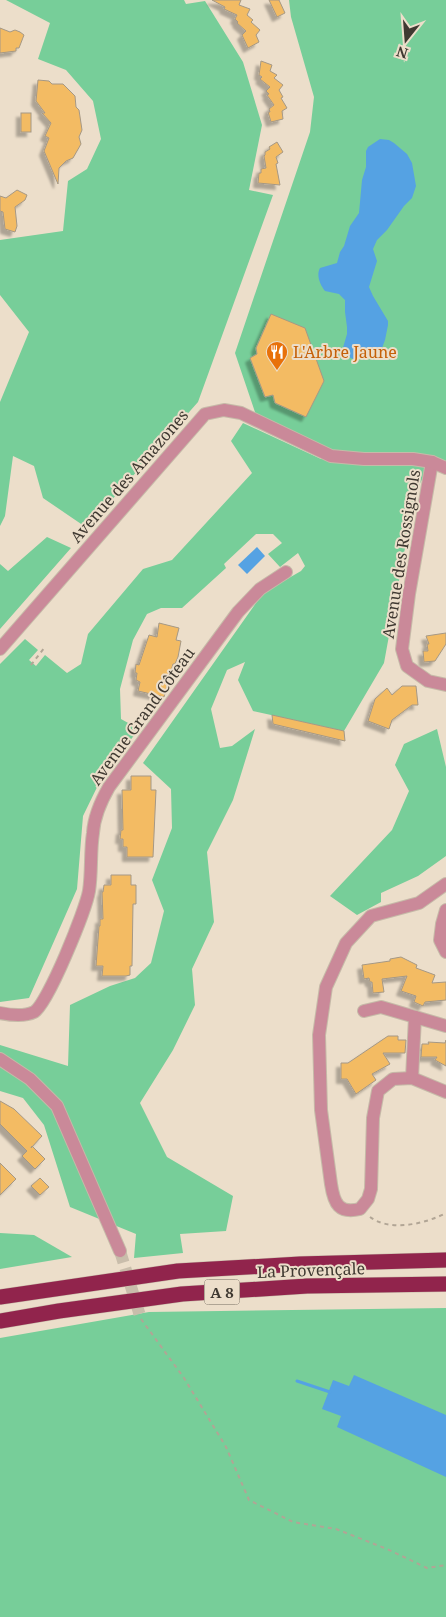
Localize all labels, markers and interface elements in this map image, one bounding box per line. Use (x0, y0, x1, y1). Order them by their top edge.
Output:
north arrow (381, 15, 431, 65)
text: N (394, 42, 410, 64)
restaurant icon: L'Arbre Jaune (265, 340, 289, 371)
place label: L'Arbre Jaune (293, 341, 397, 363)
street label: Avenue des Amazones (65, 405, 193, 547)
street label: Avenue des Rossignols (377, 468, 425, 640)
street label: Avenue Grand Côteau (84, 642, 200, 790)
street label: La Provençale (257, 1257, 365, 1283)
road number: A 8 (204, 1280, 240, 1304)

